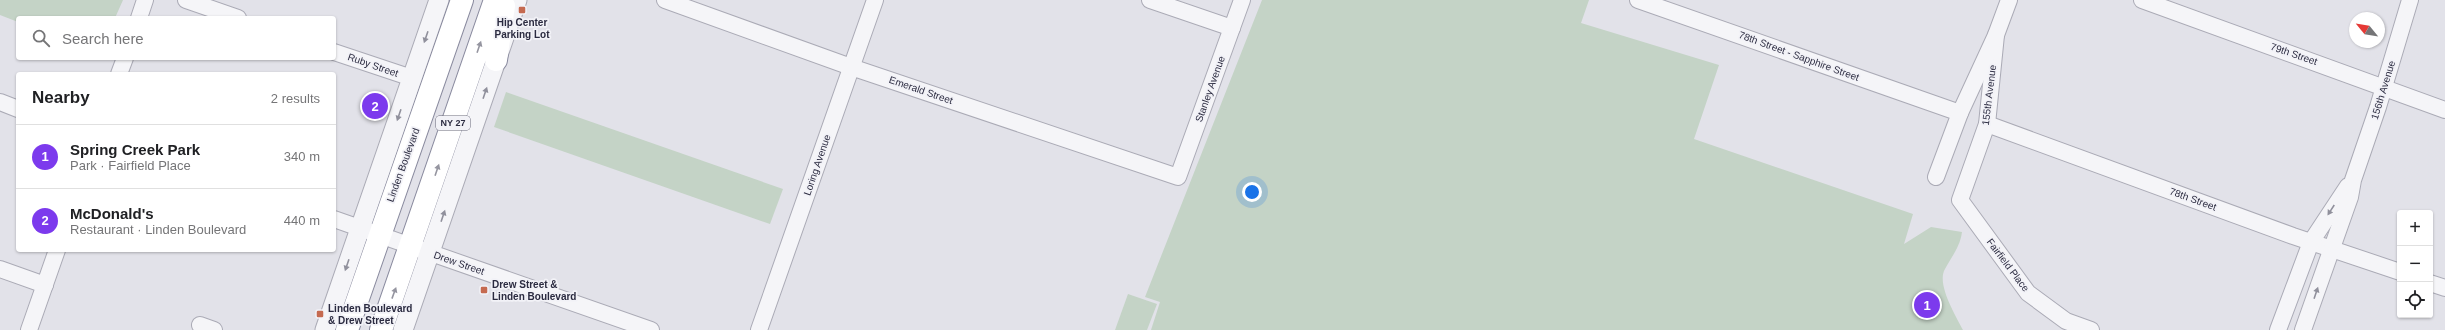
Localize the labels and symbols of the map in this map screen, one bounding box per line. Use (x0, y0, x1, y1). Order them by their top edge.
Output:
marker: Hip Center Parking Lot (517, 5, 527, 15)
north arrow (2349, 12, 2385, 48)
place label: Hip Center Parking Lot (494, 17, 550, 40)
street label: 78th Street - Sapphire Street (1737, 29, 1861, 83)
one-way arrow (423, 31, 429, 43)
one-way arrow (476, 41, 482, 53)
street label: 79th Street (2269, 41, 2319, 67)
street label: Ruby Street (346, 51, 400, 79)
street label: Stanley Avenue (1193, 54, 1227, 123)
street label: 156th Avenue (2369, 59, 2397, 121)
street label: 155th Avenue (1980, 64, 1998, 126)
street label: Emerald Street (888, 74, 955, 106)
one-way arrow (482, 87, 488, 99)
pin: 2 (362, 91, 388, 121)
one-way arrow (396, 110, 402, 122)
road number: NY 27 (436, 116, 470, 130)
street label: Linden Boulevard (385, 127, 421, 203)
street label: Loring Avenue (801, 133, 833, 197)
one-way arrow (435, 164, 441, 176)
your location (1242, 182, 1262, 202)
street label: 78th Street (2168, 185, 2218, 213)
one-way arrow (2327, 205, 2335, 215)
one-way arrow (440, 210, 446, 222)
street label: Fairfield Place (1985, 236, 2032, 294)
street label: Drew Street (432, 249, 486, 277)
one-way arrow (343, 260, 349, 272)
place label: Drew Street & Linden Boulevard (492, 279, 576, 302)
marker: Drew Street & Linden Boulevard (479, 285, 489, 295)
one-way arrow (392, 287, 398, 299)
one-way arrow (2313, 287, 2319, 299)
pin: 1 (1914, 290, 1940, 320)
place label: Linden Boulevard & Drew Street (328, 303, 412, 326)
marker: Linden Boulevard & Drew Street (315, 309, 325, 319)

